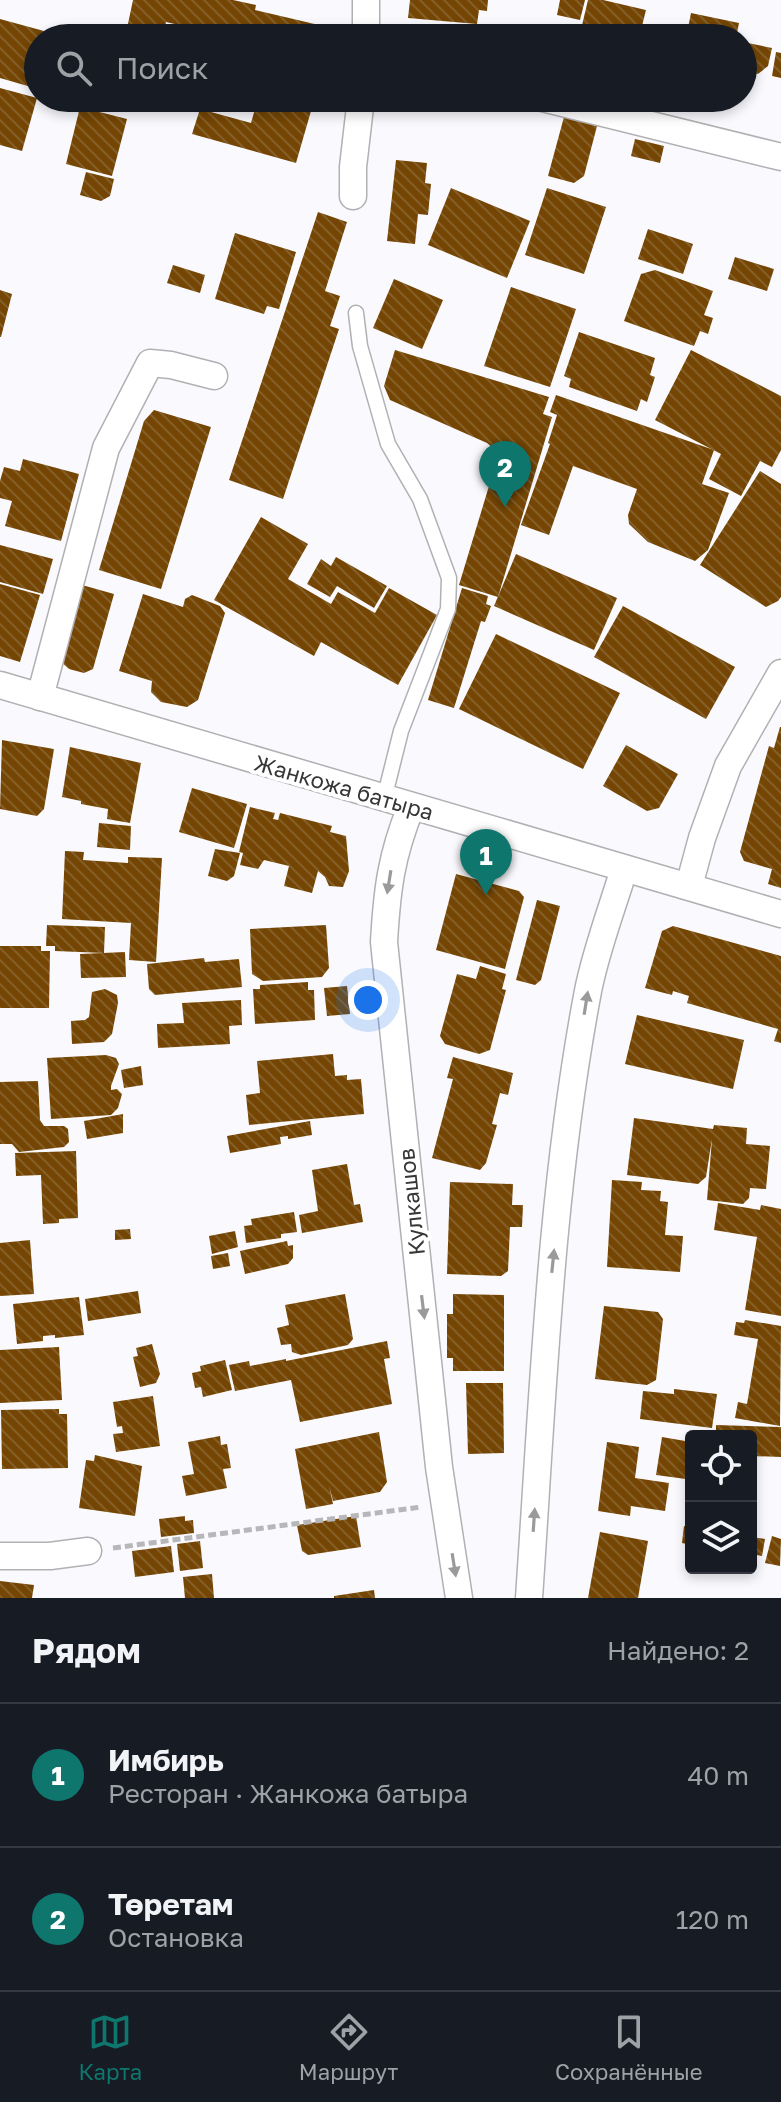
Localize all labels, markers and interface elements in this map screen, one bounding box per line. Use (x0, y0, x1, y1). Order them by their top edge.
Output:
search box (24, 24, 757, 112)
icon: search (52, 46, 96, 90)
text: Поиск (116, 50, 208, 86)
pin: 2 (479, 441, 531, 507)
street label: Жанкожа батыра (251, 749, 437, 825)
pin: 1 (460, 829, 512, 895)
one-way arrow (382, 869, 395, 894)
your location (348, 980, 388, 1020)
one-way arrow (580, 990, 593, 1015)
street label: Кулкашов (392, 1147, 430, 1257)
one-way arrow (546, 1248, 559, 1273)
one-way arrow (417, 1295, 430, 1320)
map controls (685, 1430, 757, 1574)
button: locate (685, 1430, 757, 1502)
button: layers (685, 1502, 757, 1574)
one-way arrow (528, 1507, 541, 1532)
one-way arrow (448, 1553, 461, 1578)
text: Рядом (32, 1630, 141, 1670)
text: Найдено: 2 (607, 1635, 749, 1666)
text: Имбирь (108, 1742, 224, 1778)
text: 1 (51, 1760, 65, 1791)
text: 40 m (688, 1760, 749, 1791)
text: Ресторан · Жанкожа батыра (108, 1778, 468, 1809)
text: Төретам (108, 1886, 233, 1922)
text: 2 (50, 1904, 66, 1935)
text: 120 m (676, 1904, 749, 1935)
text: Остановка (108, 1922, 244, 1953)
tab: Карта (78, 2010, 142, 2085)
tab: Маршрут (299, 2010, 398, 2085)
tab: Сохранённые (555, 2010, 703, 2085)

